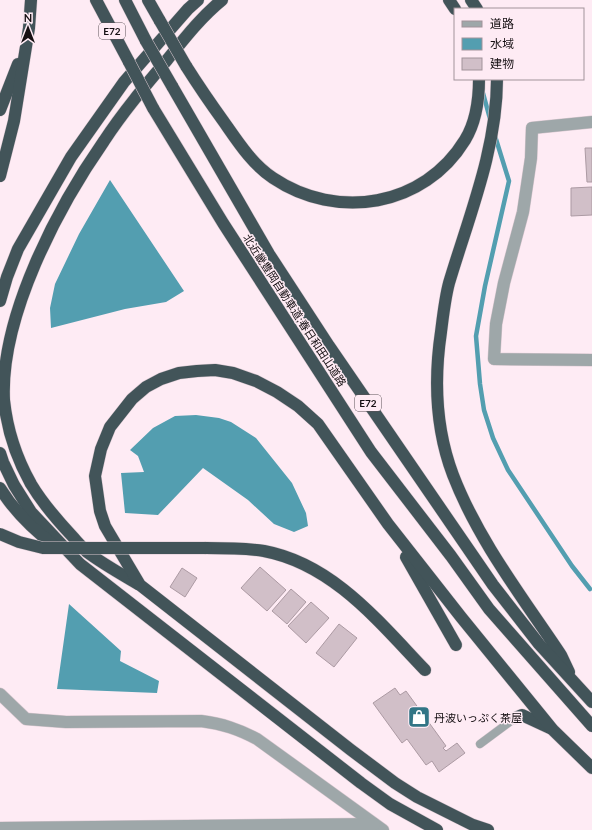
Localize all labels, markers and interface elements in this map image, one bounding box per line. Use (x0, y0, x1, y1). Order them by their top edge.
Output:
north arrow (8, 8, 48, 48)
legend (454, 8, 584, 80)
text: N (24, 11, 32, 24)
text: 道路 (490, 16, 514, 31)
road number: E72 (99, 23, 125, 39)
text: 水域 (490, 36, 514, 51)
text: 建物 (490, 56, 514, 71)
street label: 北近畿豊岡自動車道;春日和田山道路 (241, 231, 349, 389)
road number: E72 (355, 395, 381, 411)
shop icon: 丹波いっぷく茶屋 (406, 704, 432, 730)
place label: 丹波いっぷく茶屋 (434, 711, 522, 724)

